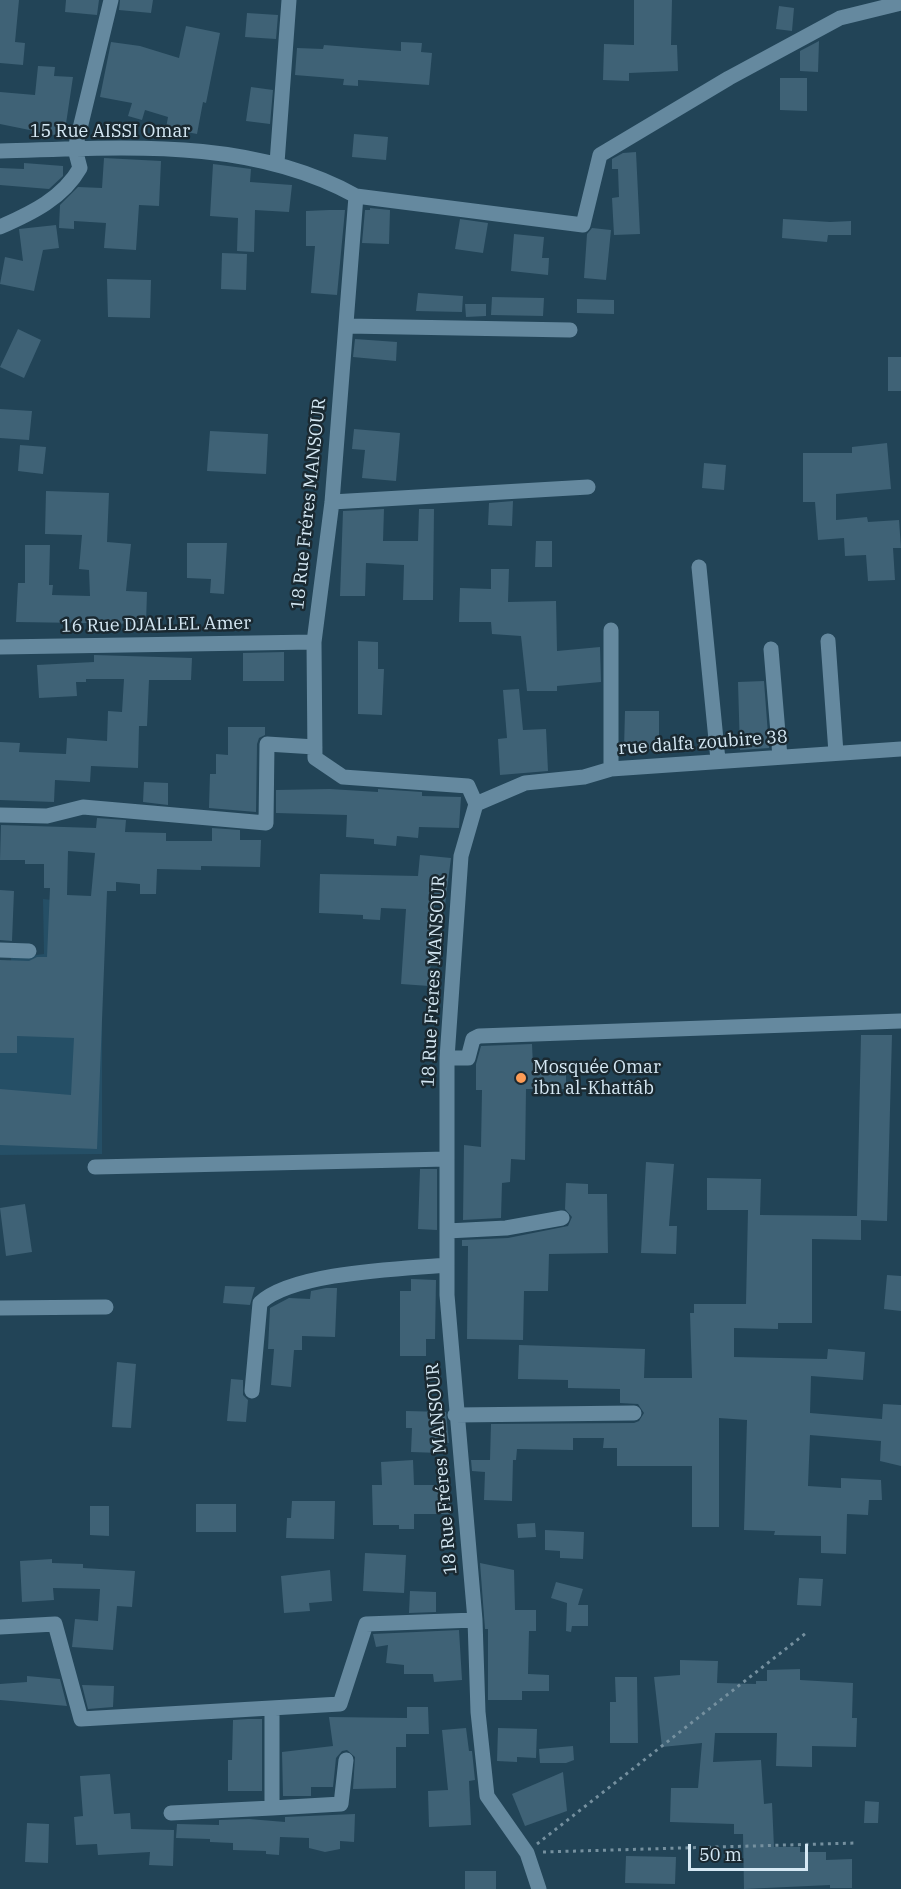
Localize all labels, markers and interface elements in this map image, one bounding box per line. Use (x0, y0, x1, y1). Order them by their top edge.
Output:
street label: 15 Rue AISSI Omar (30, 121, 190, 143)
street label: 18 Rue Fréres MANSOUR (287, 397, 331, 611)
street label: 16 Rue DJALLEL Amer (61, 613, 251, 637)
street label: rue dalfa zoubire 38 (618, 726, 788, 760)
street label: 18 Rue Fréres MANSOUR (418, 874, 450, 1088)
place label: Mosquée Omar ibn al-Khattâb (533, 1057, 661, 1100)
marker: Mosquée Omar ibn al-Khattâb (514, 1071, 528, 1085)
street label: 18 Rue Fréres MANSOUR (422, 1362, 462, 1576)
scale bar (691, 1832, 811, 1870)
text: 50 m (699, 1843, 742, 1866)

